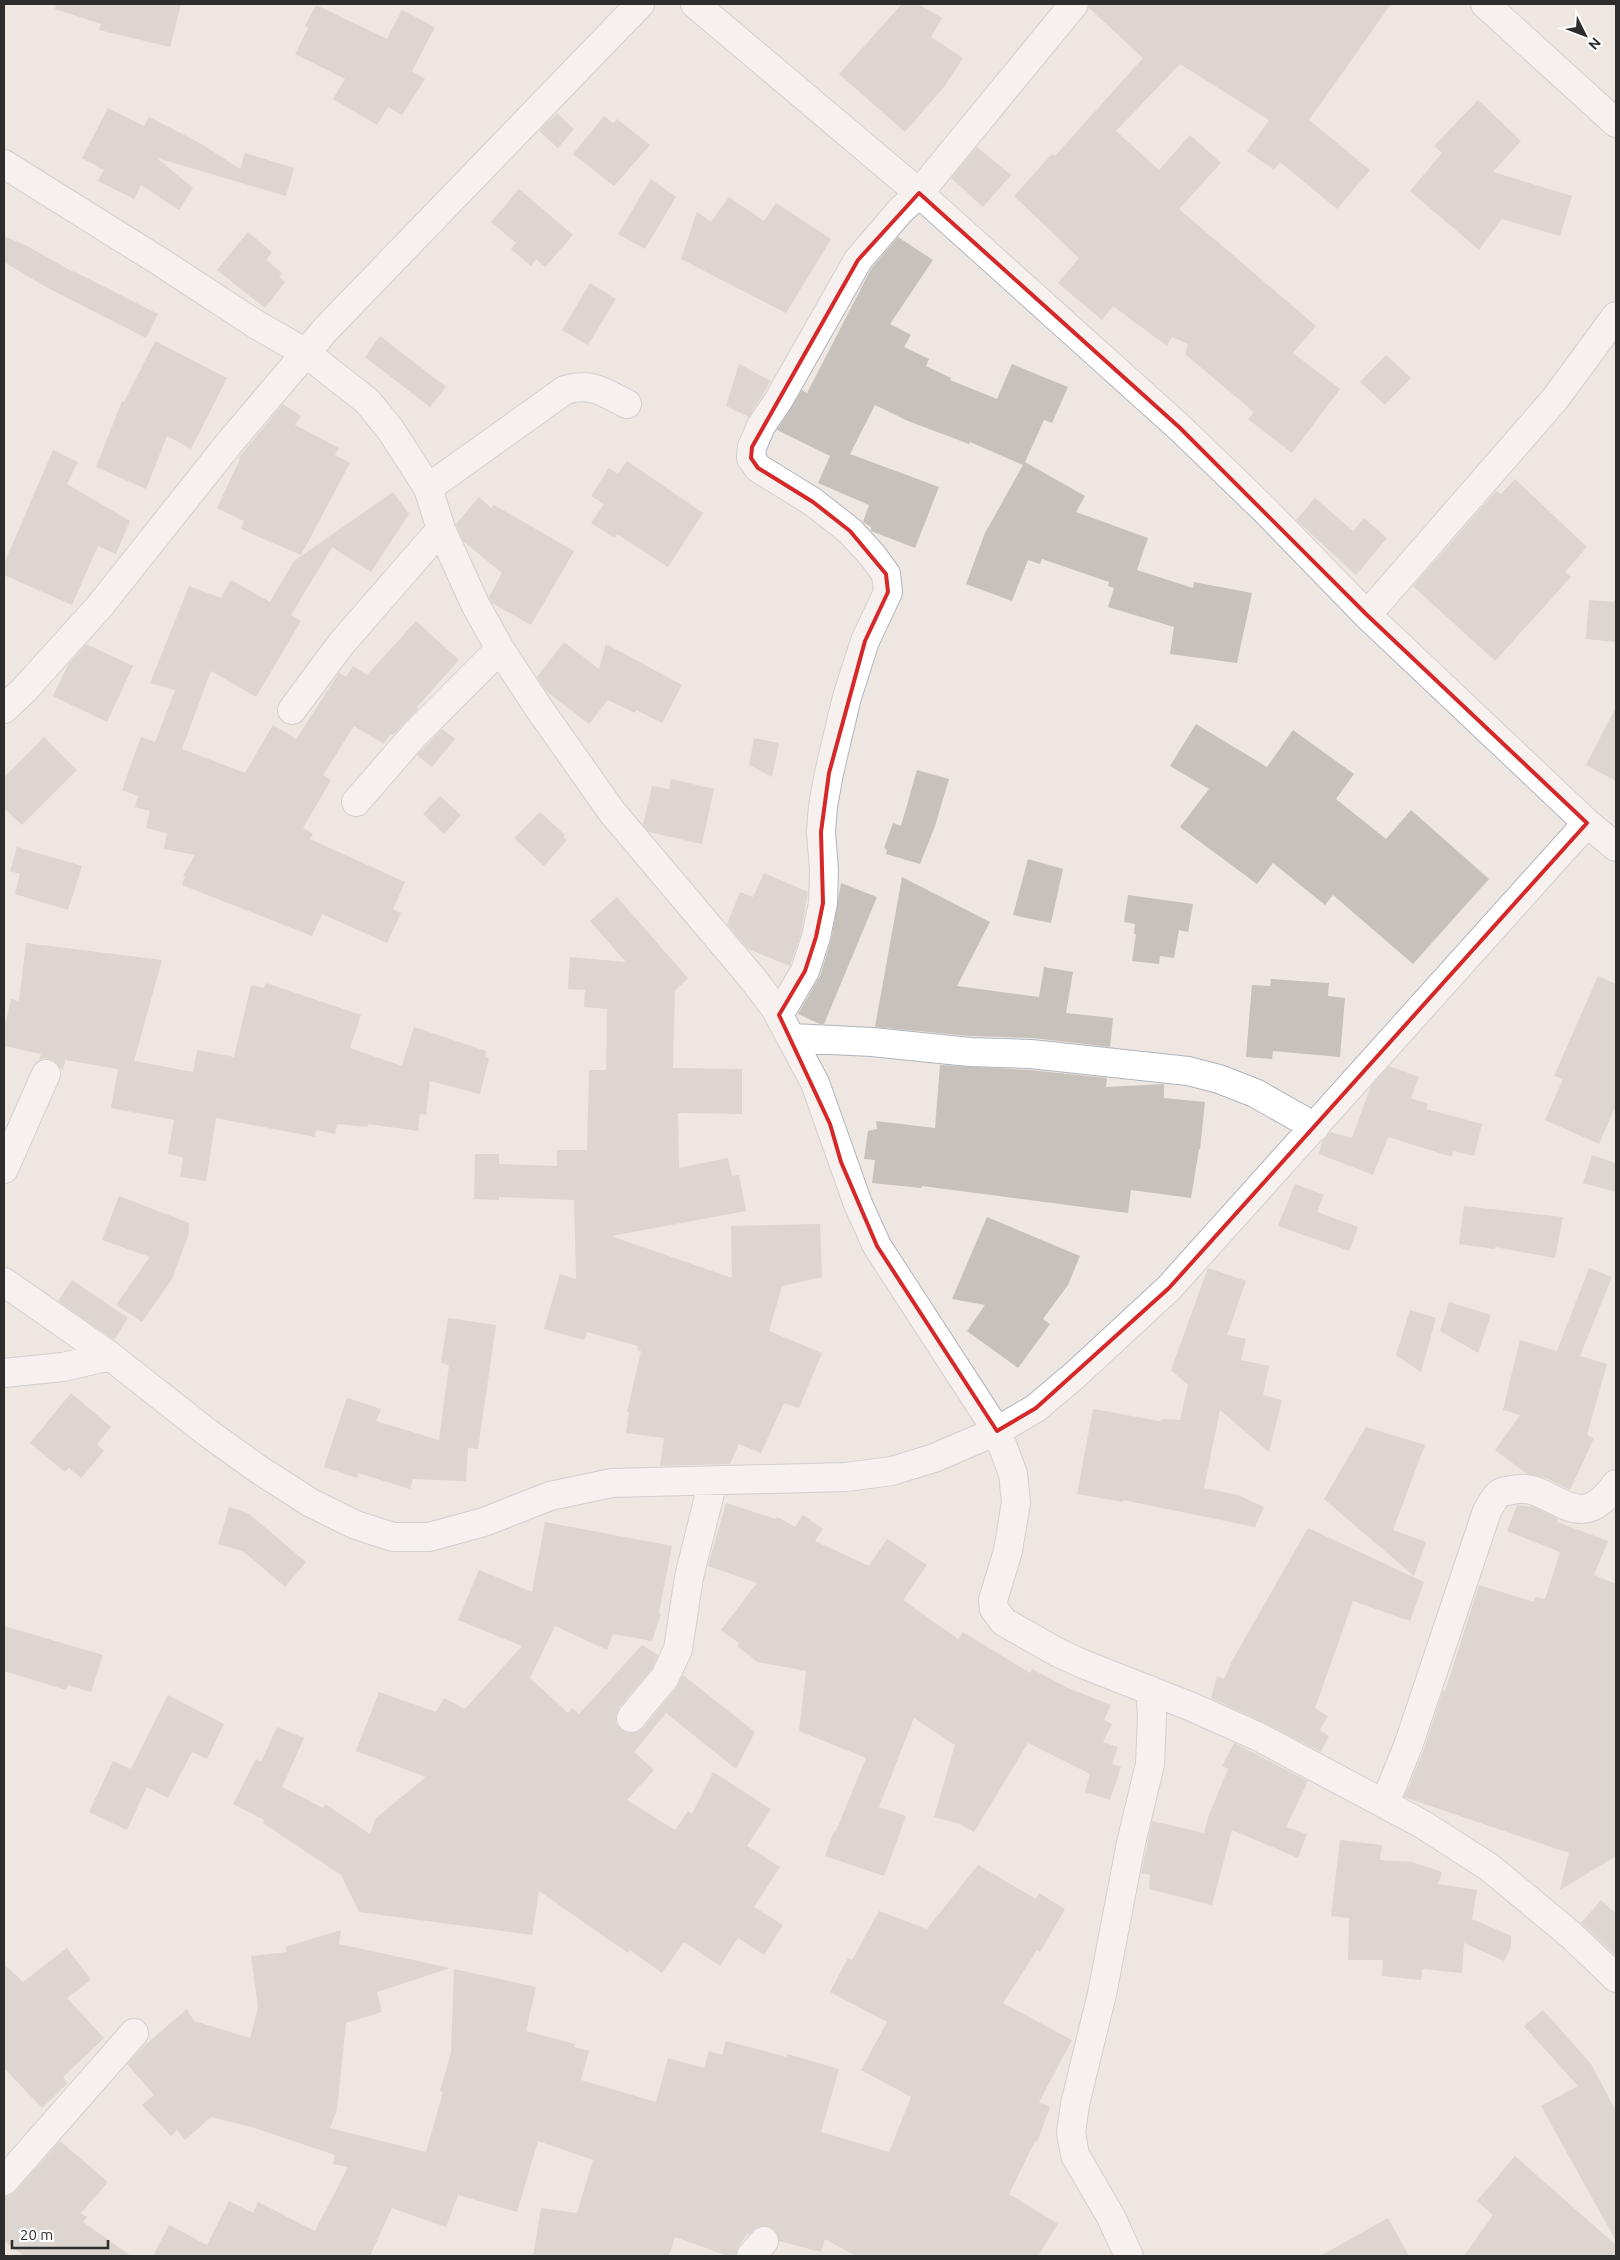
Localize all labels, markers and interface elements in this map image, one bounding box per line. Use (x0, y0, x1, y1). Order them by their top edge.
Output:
north arrow (1560, 10, 1610, 60)
text: N (1585, 34, 1604, 53)
scale bar (12, 2218, 109, 2250)
text: 20 m (20, 2226, 53, 2243)

